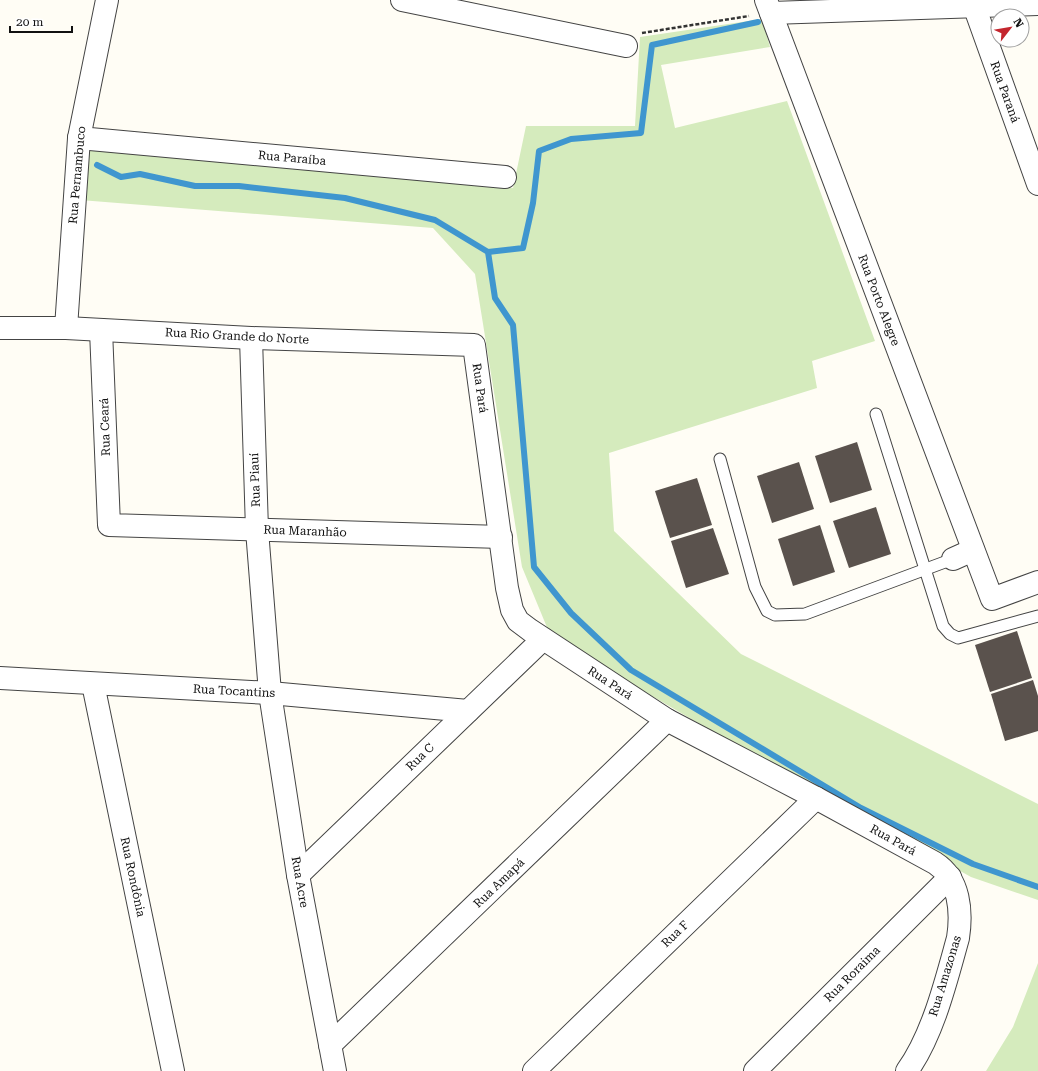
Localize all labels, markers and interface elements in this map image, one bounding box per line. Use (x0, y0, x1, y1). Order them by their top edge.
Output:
scale bar (10, 8, 72, 34)
north arrow (990, 8, 1030, 48)
text: 20 m (16, 15, 43, 29)
text: N (1010, 16, 1026, 31)
street label: Rua Paraná (987, 59, 1023, 125)
street label: Rua Pernambuco (66, 125, 88, 225)
street label: Rua Paraíba (257, 148, 327, 168)
street label: Rua Porto Alegre (855, 252, 903, 348)
street label: Rua Rio Grande do Norte (164, 325, 310, 347)
street label: Rua Pará (470, 362, 491, 414)
street label: Rua Ceará (97, 397, 113, 456)
street label: Rua Piauí (247, 452, 263, 507)
street label: Rua Maranhão (263, 523, 347, 539)
street label: Rua Pará (585, 663, 635, 703)
street label: Rua Tocantins (192, 682, 276, 700)
street label: Rua C (403, 740, 437, 774)
street label: Rua Pará (868, 822, 919, 859)
street label: Rua Rondônia (118, 836, 148, 919)
street label: Rua Acre (289, 855, 311, 909)
street label: Rua Amapá (471, 855, 528, 911)
street label: Rua F (659, 918, 691, 950)
street label: Rua Amazonas (926, 934, 964, 1018)
street label: Rua Roraima (821, 943, 883, 1005)

